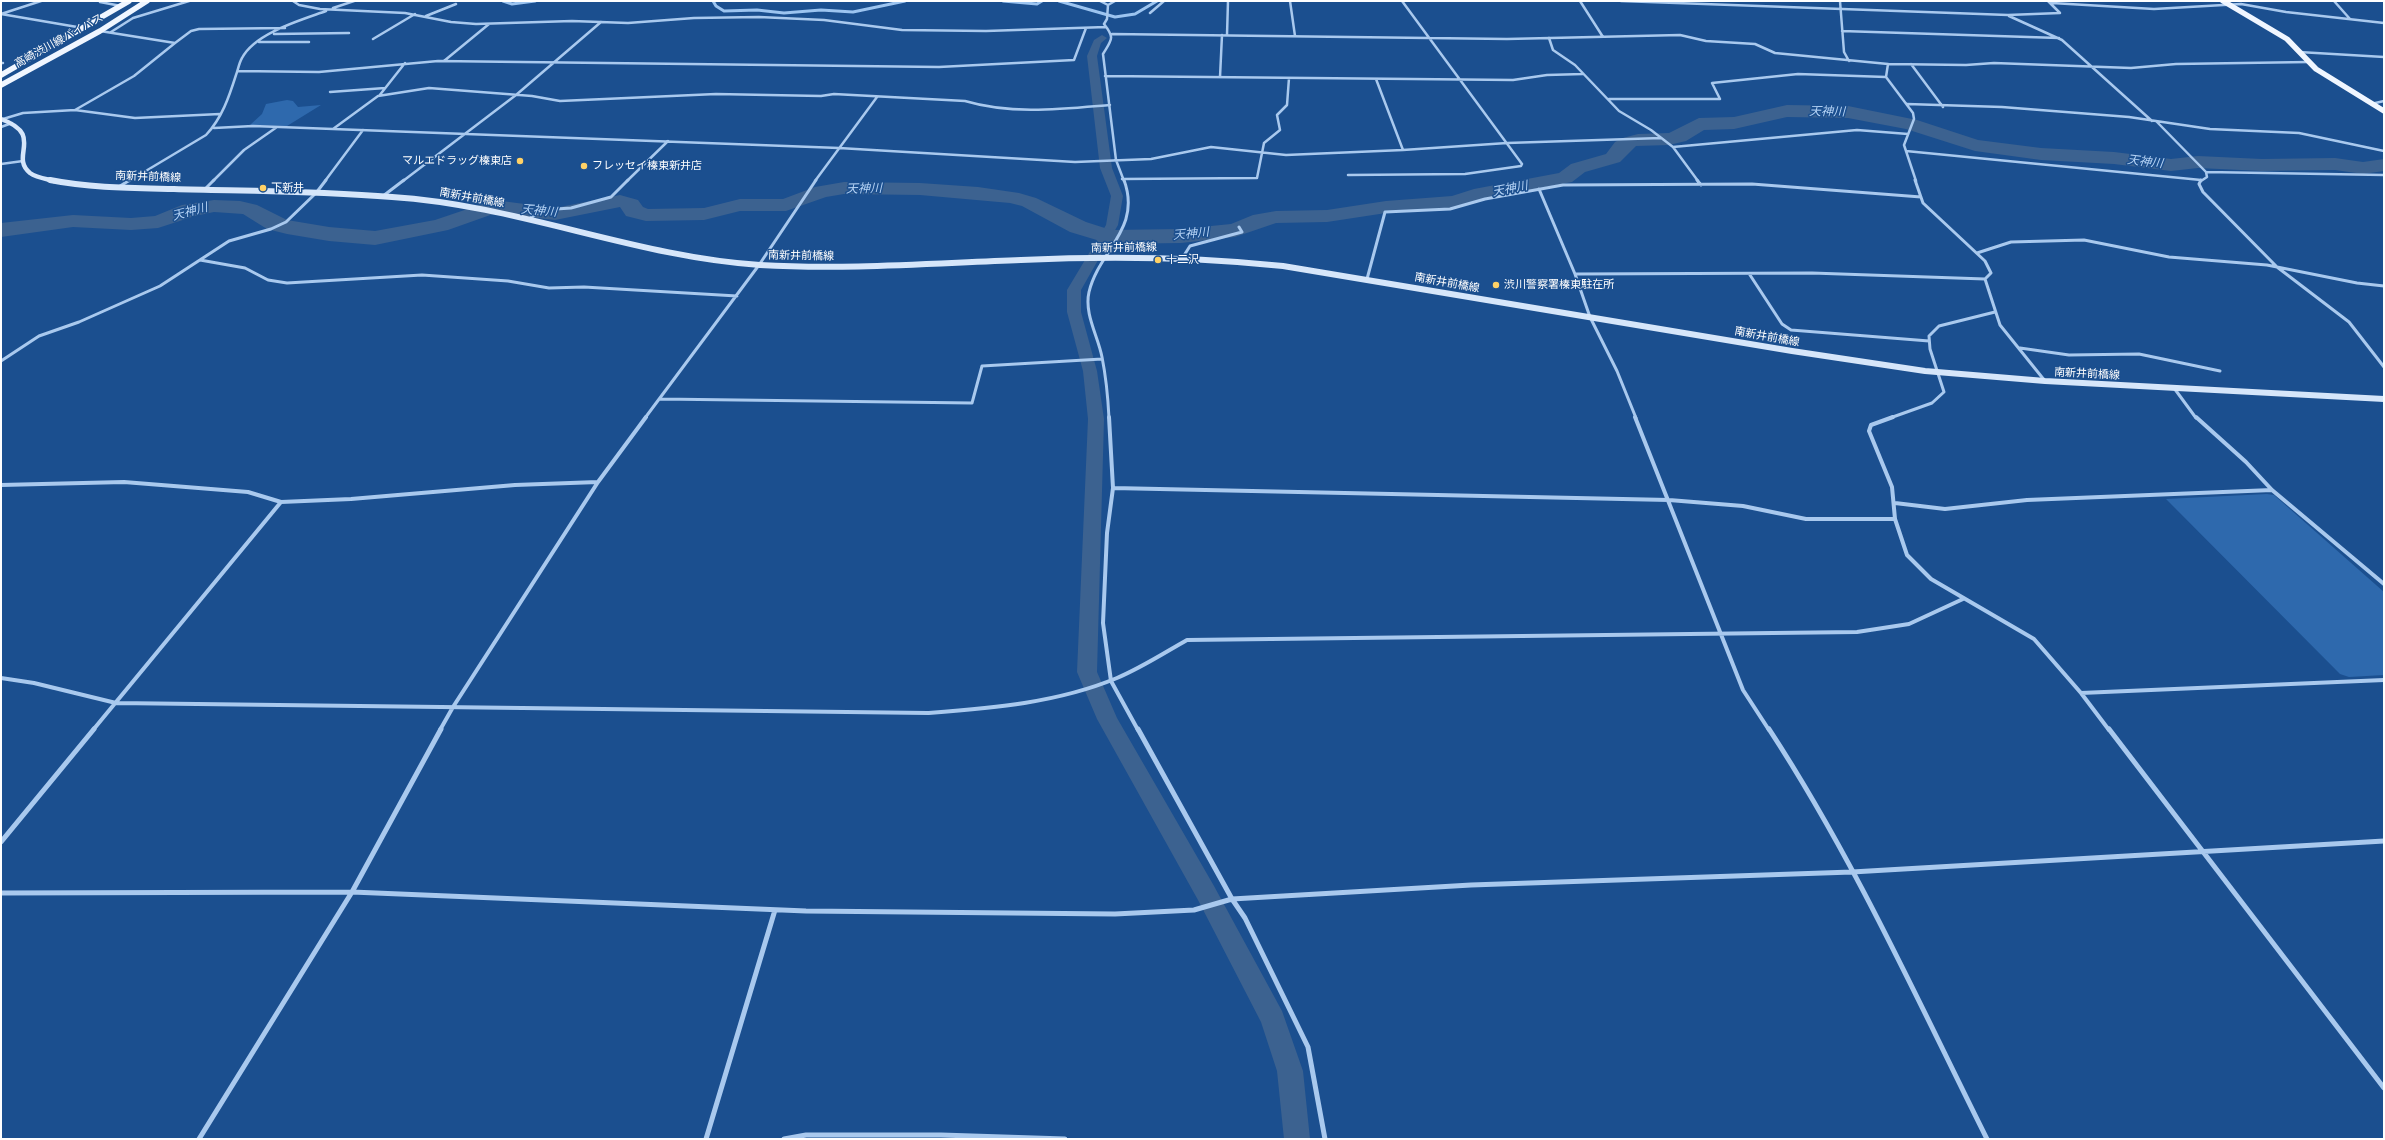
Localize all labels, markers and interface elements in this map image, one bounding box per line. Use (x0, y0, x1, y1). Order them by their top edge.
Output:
street label: 高崎渋川線バイパス (13, 11, 105, 71)
water label: 天神川 (1809, 104, 1845, 120)
water label: 天神川 (2126, 153, 2164, 171)
place label: マルエドラッグ榛東店 (402, 154, 512, 168)
marker: マルエドラッグ榛東店 (515, 156, 525, 166)
place label: フレッセイ榛東新井店 (592, 159, 702, 173)
marker: フレッセイ榛東新井店 (579, 161, 589, 171)
street label: 南新井前橋線 (115, 169, 181, 185)
water label: 天神川 (1491, 178, 1529, 200)
place label: 下新井 (271, 181, 304, 195)
water label: 天神川 (846, 181, 882, 197)
marker: 下新井 (258, 183, 268, 193)
street label: 南新井前橋線 (438, 186, 506, 210)
water label: 天神川 (171, 200, 209, 224)
water label: 天神川 (520, 202, 558, 220)
water label: 天神川 (1172, 225, 1210, 243)
street label: 南新井前橋線 (1091, 241, 1157, 255)
street label: 南新井前橋線 (768, 249, 834, 263)
place label: 十二沢 (1166, 253, 1199, 267)
marker: 十二沢 (1153, 255, 1163, 265)
street label: 南新井前橋線 (1413, 271, 1481, 295)
place label: 渋川警察署榛東駐在所 (1504, 278, 1614, 292)
marker: 渋川警察署榛東駐在所 (1491, 280, 1501, 290)
street label: 南新井前橋線 (1733, 325, 1801, 349)
street label: 南新井前橋線 (2054, 366, 2120, 382)

